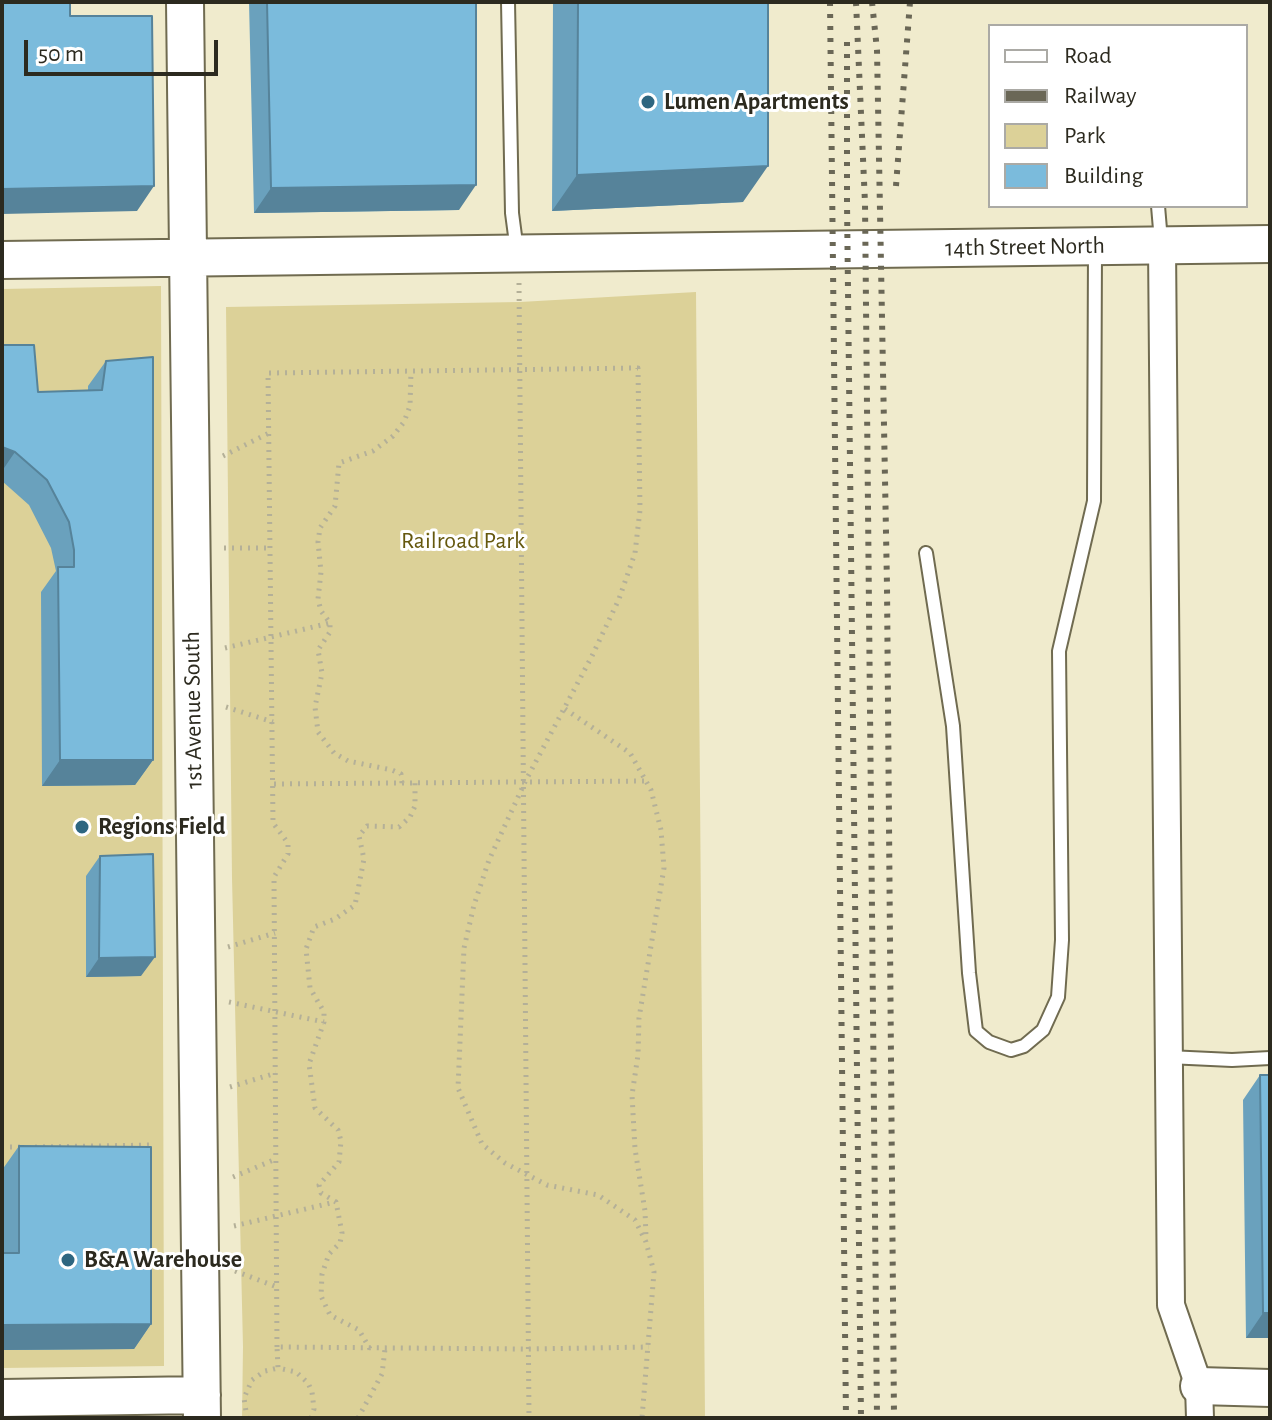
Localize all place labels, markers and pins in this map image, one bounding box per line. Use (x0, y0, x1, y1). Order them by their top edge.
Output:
place label: Lumen Apartments (664, 88, 849, 116)
marker: Lumen Apartments (639, 93, 657, 111)
place label: Regions Field (98, 813, 225, 841)
marker: Regions Field (73, 818, 91, 836)
place label: B&A Warehouse (84, 1246, 242, 1274)
marker: B&A Warehouse (59, 1251, 77, 1269)

